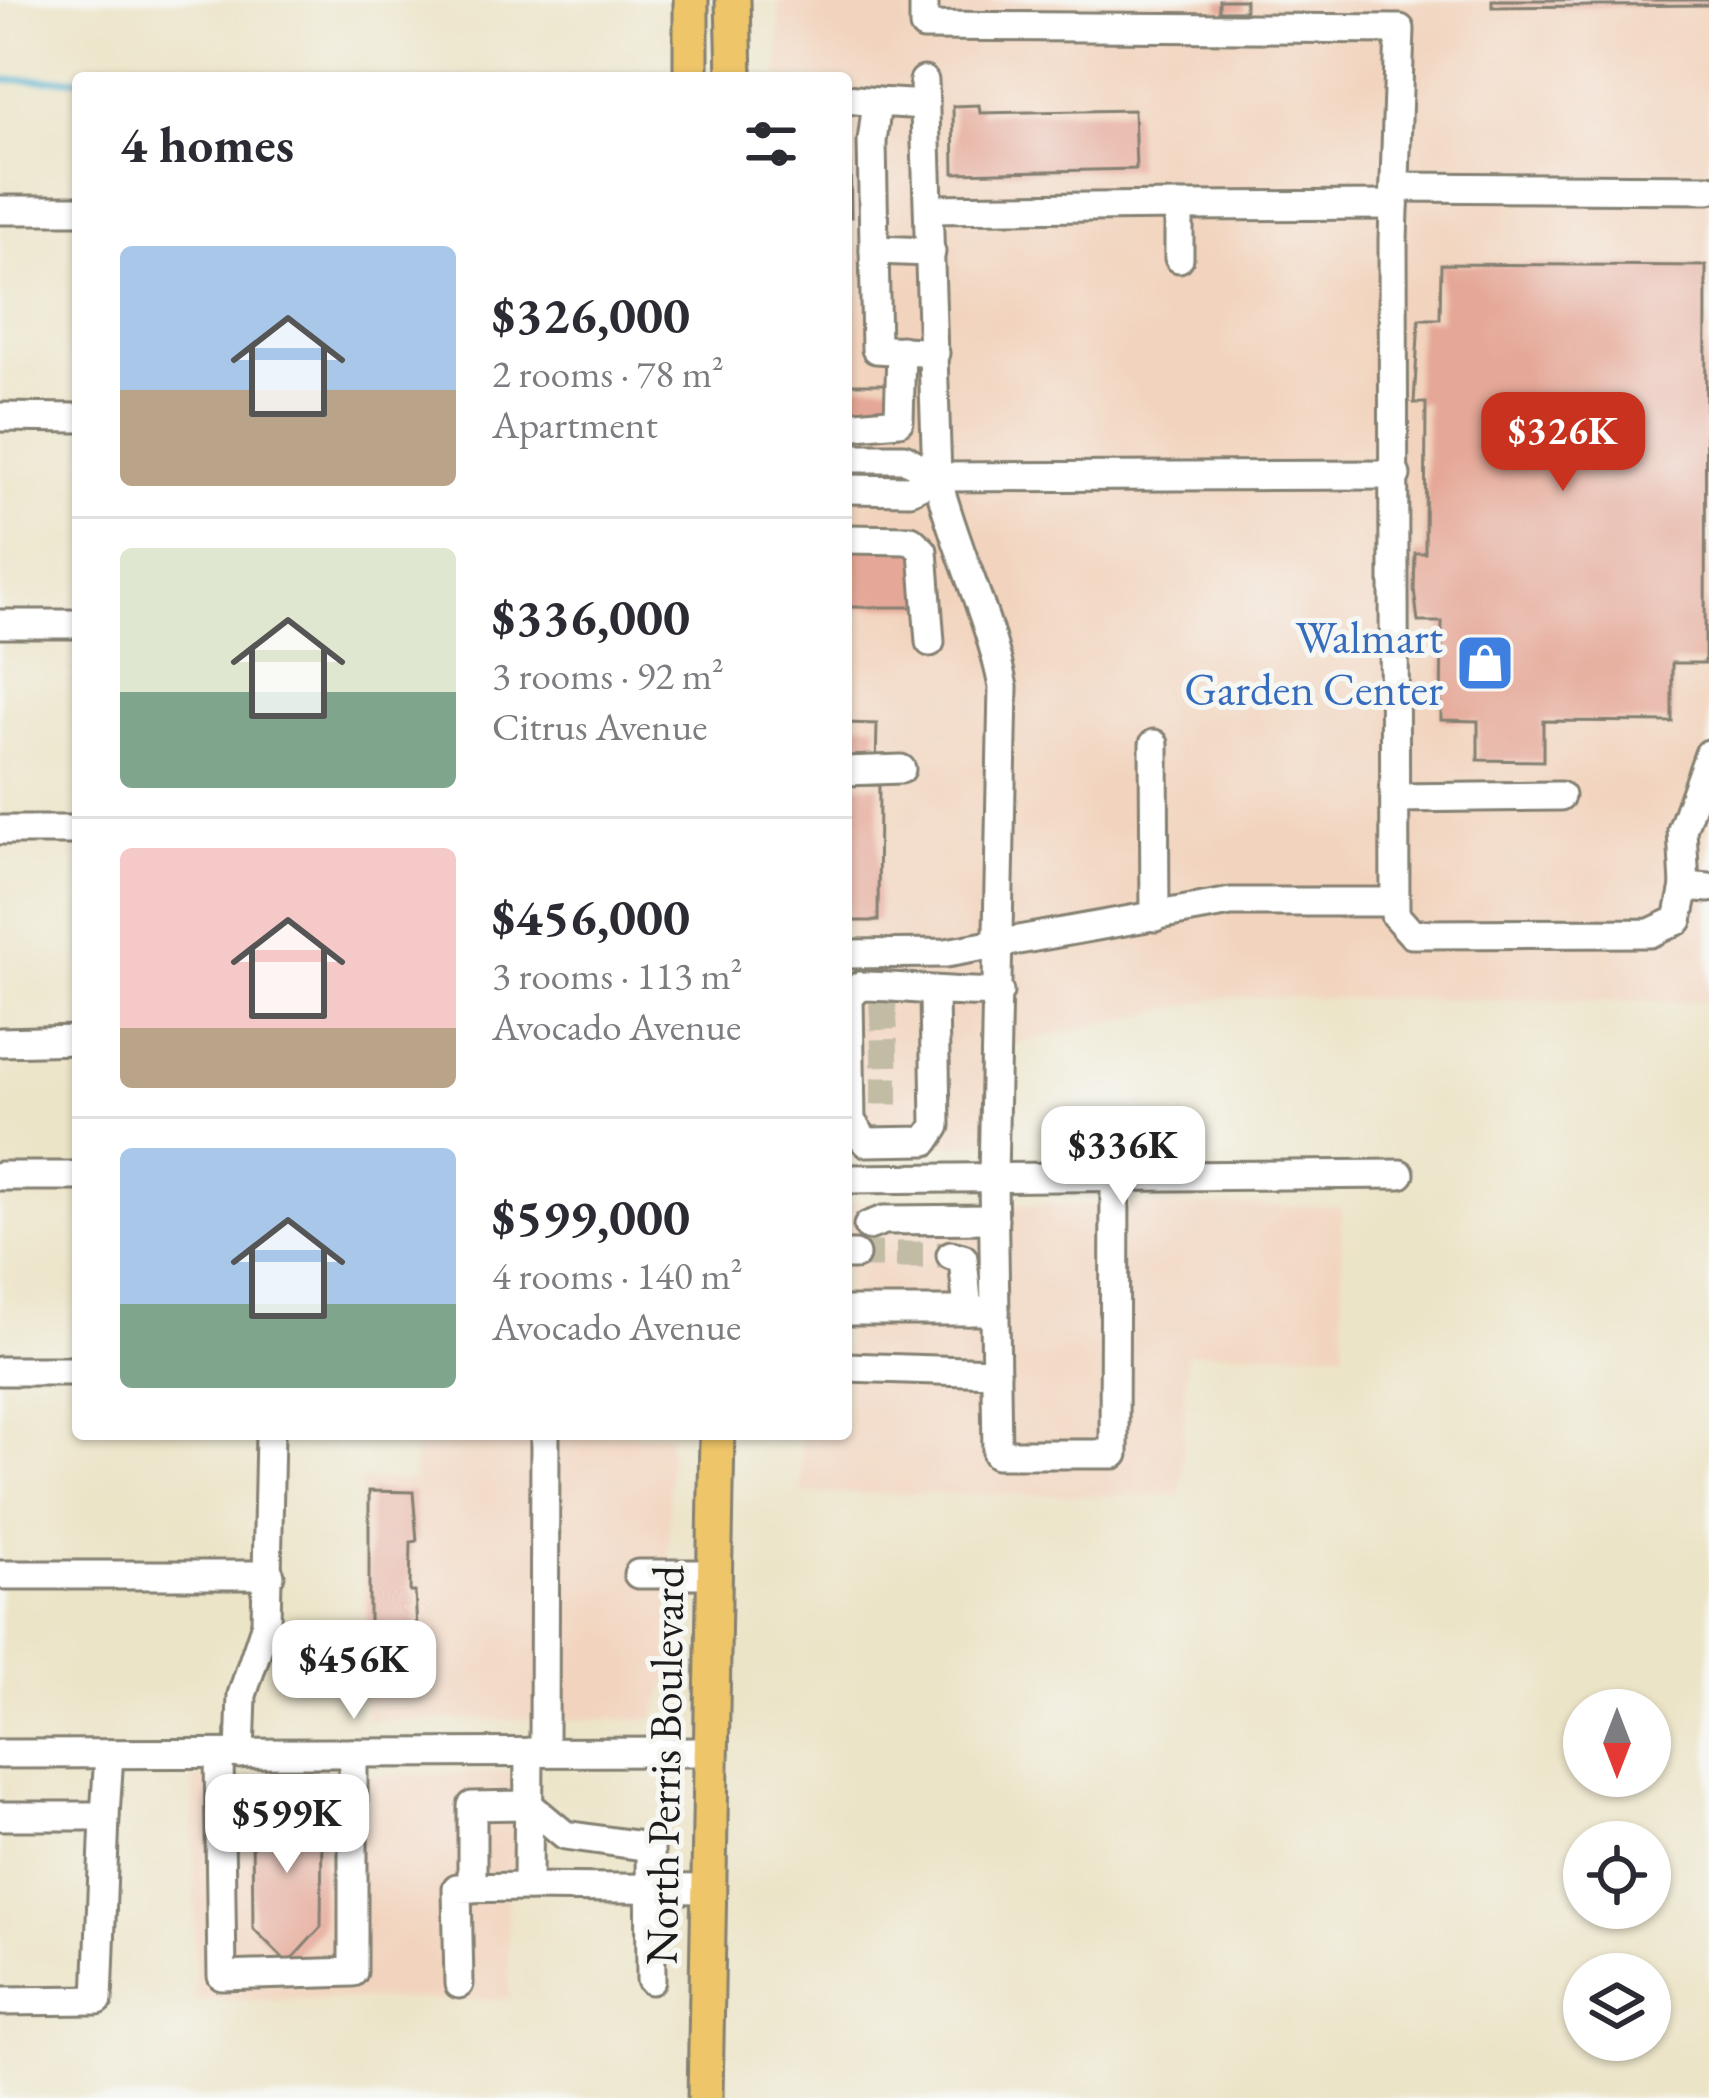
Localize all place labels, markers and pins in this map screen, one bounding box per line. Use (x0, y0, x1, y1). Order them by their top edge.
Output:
pin: $326K (1479, 392, 1647, 494)
place label: Walmart Garden Center (1184, 608, 1443, 718)
shop icon: Walmart Garden Center (1454, 632, 1516, 694)
pin: $336K (1039, 1106, 1207, 1208)
pin: $456K (270, 1620, 438, 1722)
pin: $599K (203, 1774, 371, 1876)

